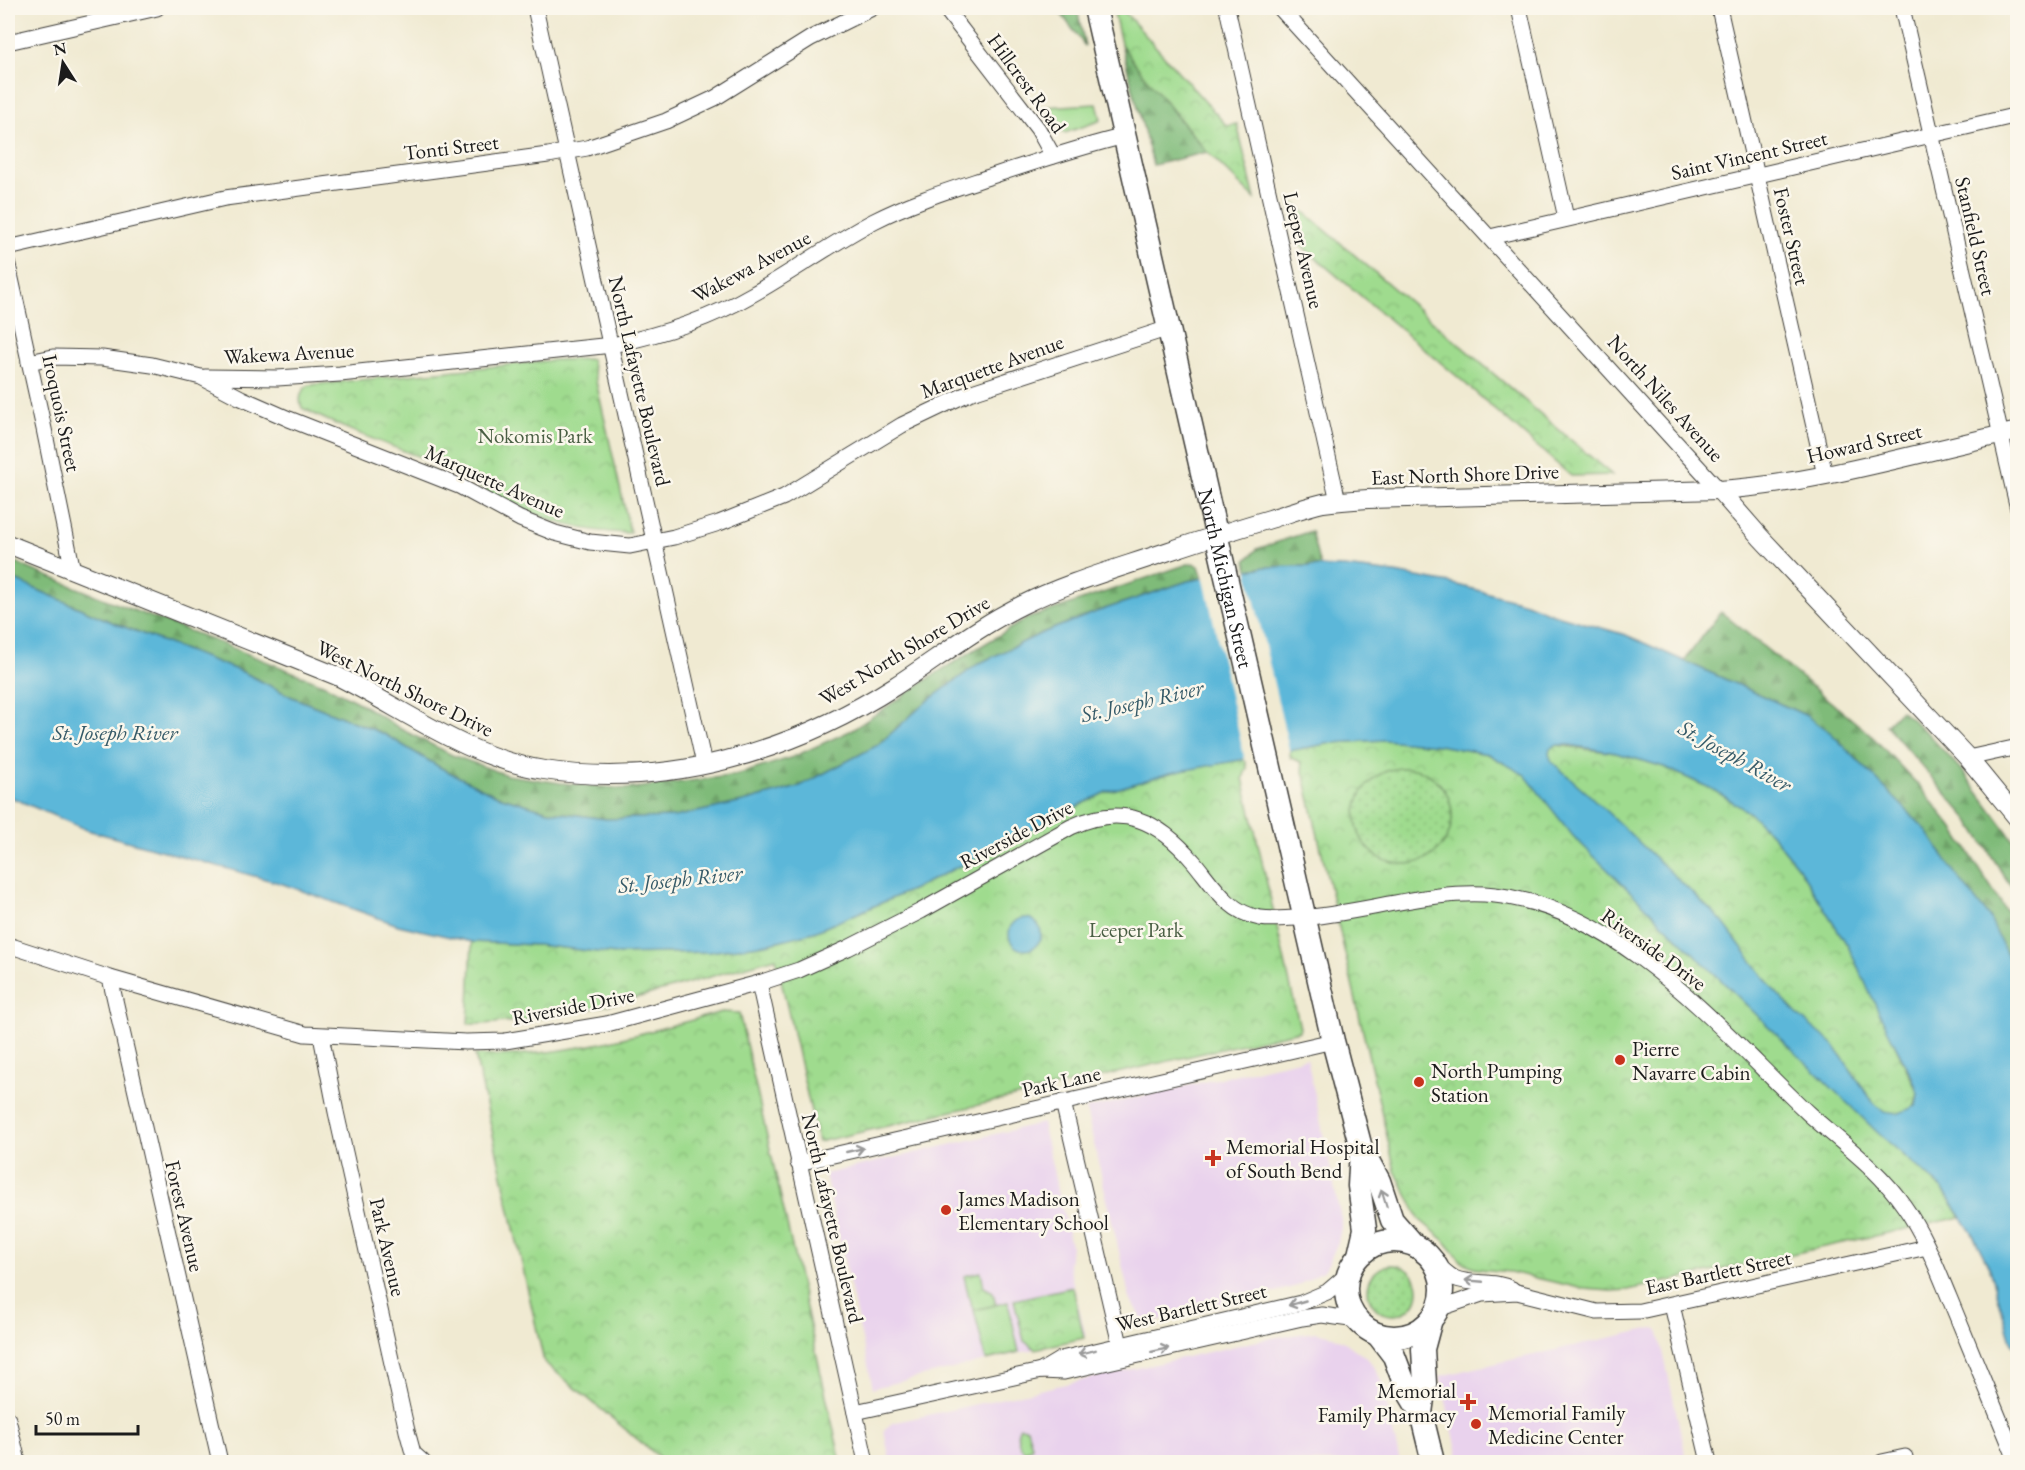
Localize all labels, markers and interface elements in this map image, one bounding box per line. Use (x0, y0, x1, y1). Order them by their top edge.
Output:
street label: Hillcrest Road (982, 28, 1073, 139)
north arrow (33, 33, 93, 93)
text: N (51, 37, 69, 60)
street label: Saint Vincent Street (1668, 124, 1830, 186)
street label: Tonti Street (402, 128, 500, 166)
street label: Stanfield Street (1949, 174, 2003, 298)
street label: Foster Street (1768, 185, 1816, 288)
street label: Leeper Avenue (1277, 189, 1331, 311)
street label: Wakewa Avenue (687, 223, 815, 309)
street label: North Lafayette Boulevard (603, 273, 677, 489)
street label: Marquette Avenue (917, 328, 1067, 404)
street label: North Niles Avenue (1602, 329, 1730, 467)
street label: Wakewa Avenue (223, 336, 355, 370)
street label: Iroquois Street (36, 352, 88, 475)
street label: Howard Street (1804, 417, 1925, 469)
park label: Nokomis Park (477, 422, 594, 449)
street label: Marquette Avenue (421, 438, 569, 524)
street label: East North Shore Drive (1371, 457, 1559, 491)
street label: North Michigan Street (1193, 486, 1260, 671)
street label: West North Shore Drive (814, 589, 994, 711)
street label: West North Shore Drive (312, 633, 498, 743)
water label: St. Joseph River (1077, 672, 1208, 729)
water label: St. Joseph River (1672, 713, 1798, 800)
water label: St. Joseph River (51, 718, 179, 747)
street label: Riverside Drive (955, 793, 1077, 875)
water label: St. Joseph River (615, 858, 745, 900)
street label: Riverside Drive (1596, 902, 1712, 996)
park label: Leeper Park (1089, 916, 1184, 943)
street label: Riverside Drive (510, 981, 636, 1031)
place label: Pierre Navarre Cabin (1632, 1035, 1751, 1086)
marker: Pierre Navarre Cabin (1613, 1053, 1627, 1067)
place label: North Pumping Station (1431, 1057, 1563, 1108)
street label: Park Lane (1019, 1059, 1103, 1103)
marker: North Pumping Station (1412, 1075, 1426, 1089)
street label: North Lafayette Boulevard (796, 1110, 870, 1326)
place label: Memorial Hospital of South Bend (1226, 1133, 1379, 1184)
one-way arrow (845, 1144, 864, 1155)
marker: Memorial Hospital of South Bend (1204, 1149, 1222, 1167)
street label: Forest Avenue (159, 1158, 211, 1274)
place label: James Madison Elementary School (956, 1185, 1109, 1236)
one-way arrow (1378, 1189, 1389, 1208)
street label: Park Avenue (364, 1195, 412, 1299)
marker: James Madison Elementary School (939, 1203, 953, 1217)
street label: East Bartlett Street (1643, 1243, 1794, 1301)
one-way arrow (1465, 1275, 1484, 1286)
street label: West Bartlett Street (1113, 1276, 1269, 1337)
one-way arrow (1288, 1298, 1307, 1310)
one-way arrow (1150, 1344, 1169, 1356)
one-way arrow (1077, 1347, 1096, 1359)
place label: Memorial Family Pharmacy (1318, 1377, 1457, 1428)
marker: Memorial Family Pharmacy (1461, 1395, 1475, 1409)
scale bar (36, 1398, 138, 1436)
place label: Memorial Family Medicine Center (1488, 1399, 1626, 1450)
text: 50 m (45, 1407, 80, 1430)
marker: Memorial Family Medicine Center (1469, 1417, 1483, 1431)

